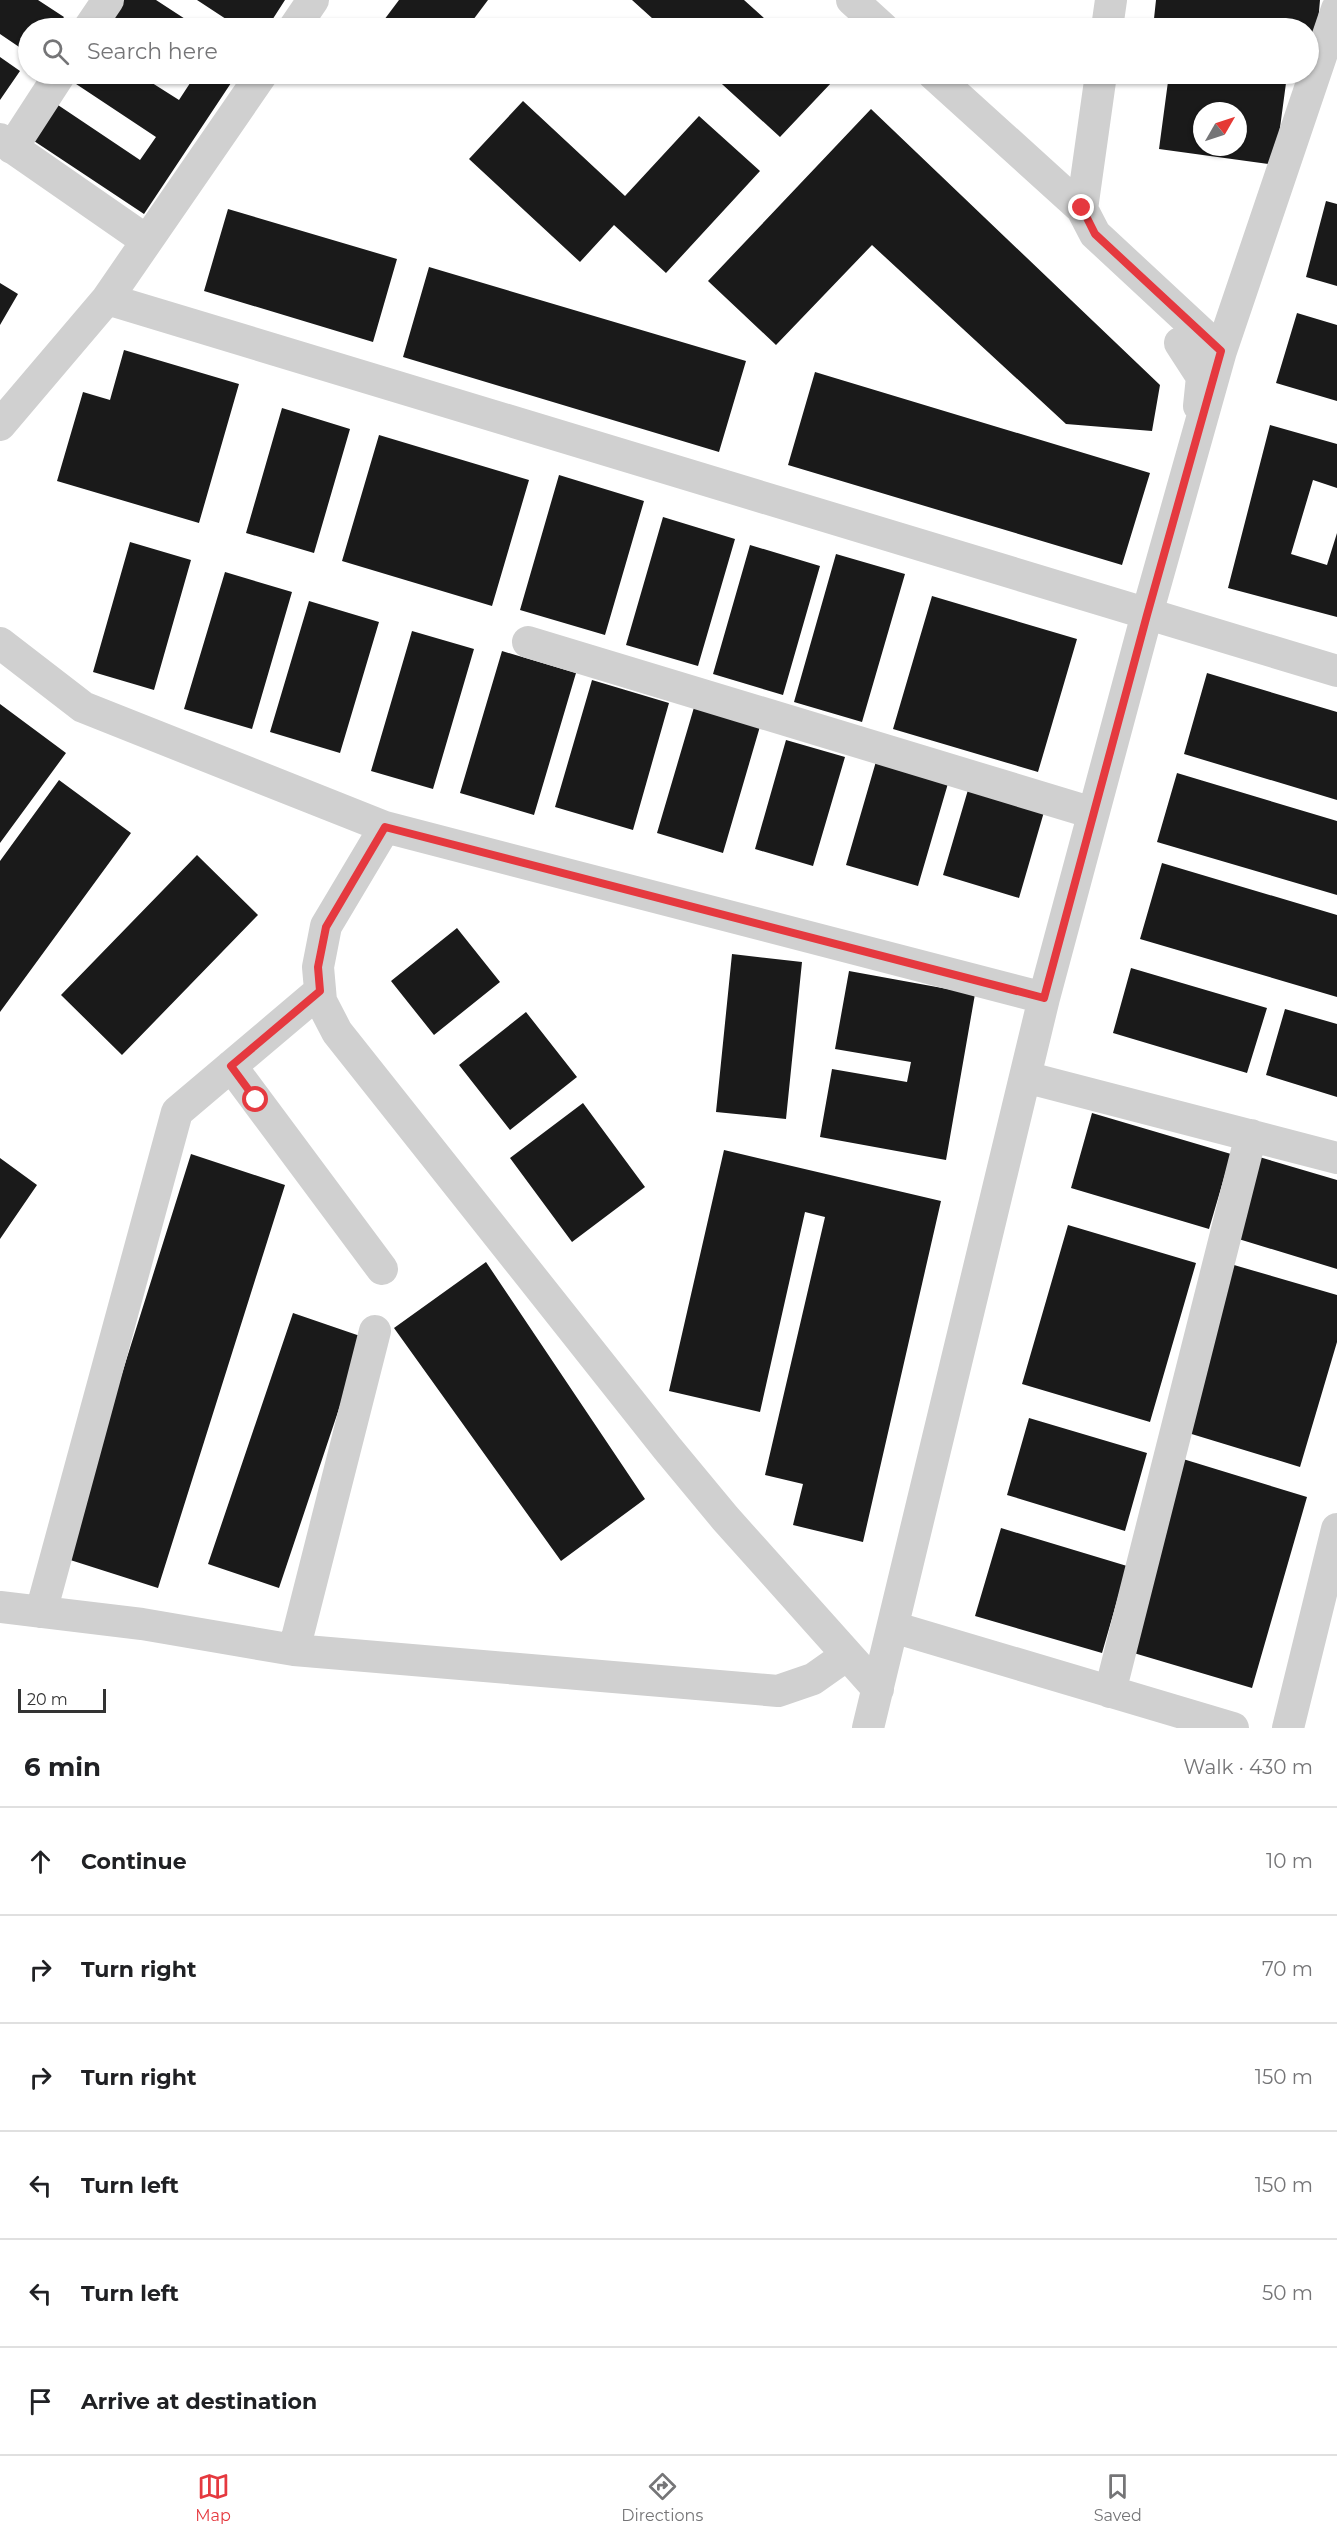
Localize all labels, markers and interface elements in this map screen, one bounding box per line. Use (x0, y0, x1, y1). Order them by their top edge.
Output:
search box (18, 18, 1319, 84)
icon: search (39, 35, 72, 68)
text: Search here (87, 38, 218, 65)
north arrow (1193, 102, 1247, 156)
route end (1068, 194, 1094, 220)
route start (242, 1086, 268, 1112)
scale bar (18, 1686, 106, 1714)
text: 20 m (27, 1690, 68, 1709)
text: 6 min (24, 1751, 101, 1783)
text: Walk · 430 m (1183, 1755, 1313, 1779)
icon: ahead (24, 1845, 57, 1878)
text: Continue (81, 1848, 187, 1875)
text: 10 m (1266, 1849, 1313, 1873)
icon: right (24, 1953, 57, 1986)
text: Turn right (81, 1956, 196, 1983)
text: 70 m (1262, 1957, 1313, 1981)
icon: right (24, 2061, 57, 2094)
text: Turn right (81, 2064, 196, 2091)
text: 150 m (1255, 2065, 1313, 2089)
icon: left (24, 2169, 57, 2202)
text: Turn left (81, 2172, 179, 2199)
text: 150 m (1255, 2173, 1313, 2197)
icon: left (24, 2277, 57, 2310)
text: Turn left (81, 2280, 179, 2307)
text: 50 m (1262, 2281, 1313, 2305)
icon: arrive (24, 2385, 57, 2418)
text: Arrive at destination (81, 2388, 317, 2415)
tab: Map (195, 2470, 231, 2525)
tab: Directions (621, 2470, 703, 2525)
tab: Saved (1094, 2470, 1142, 2525)

